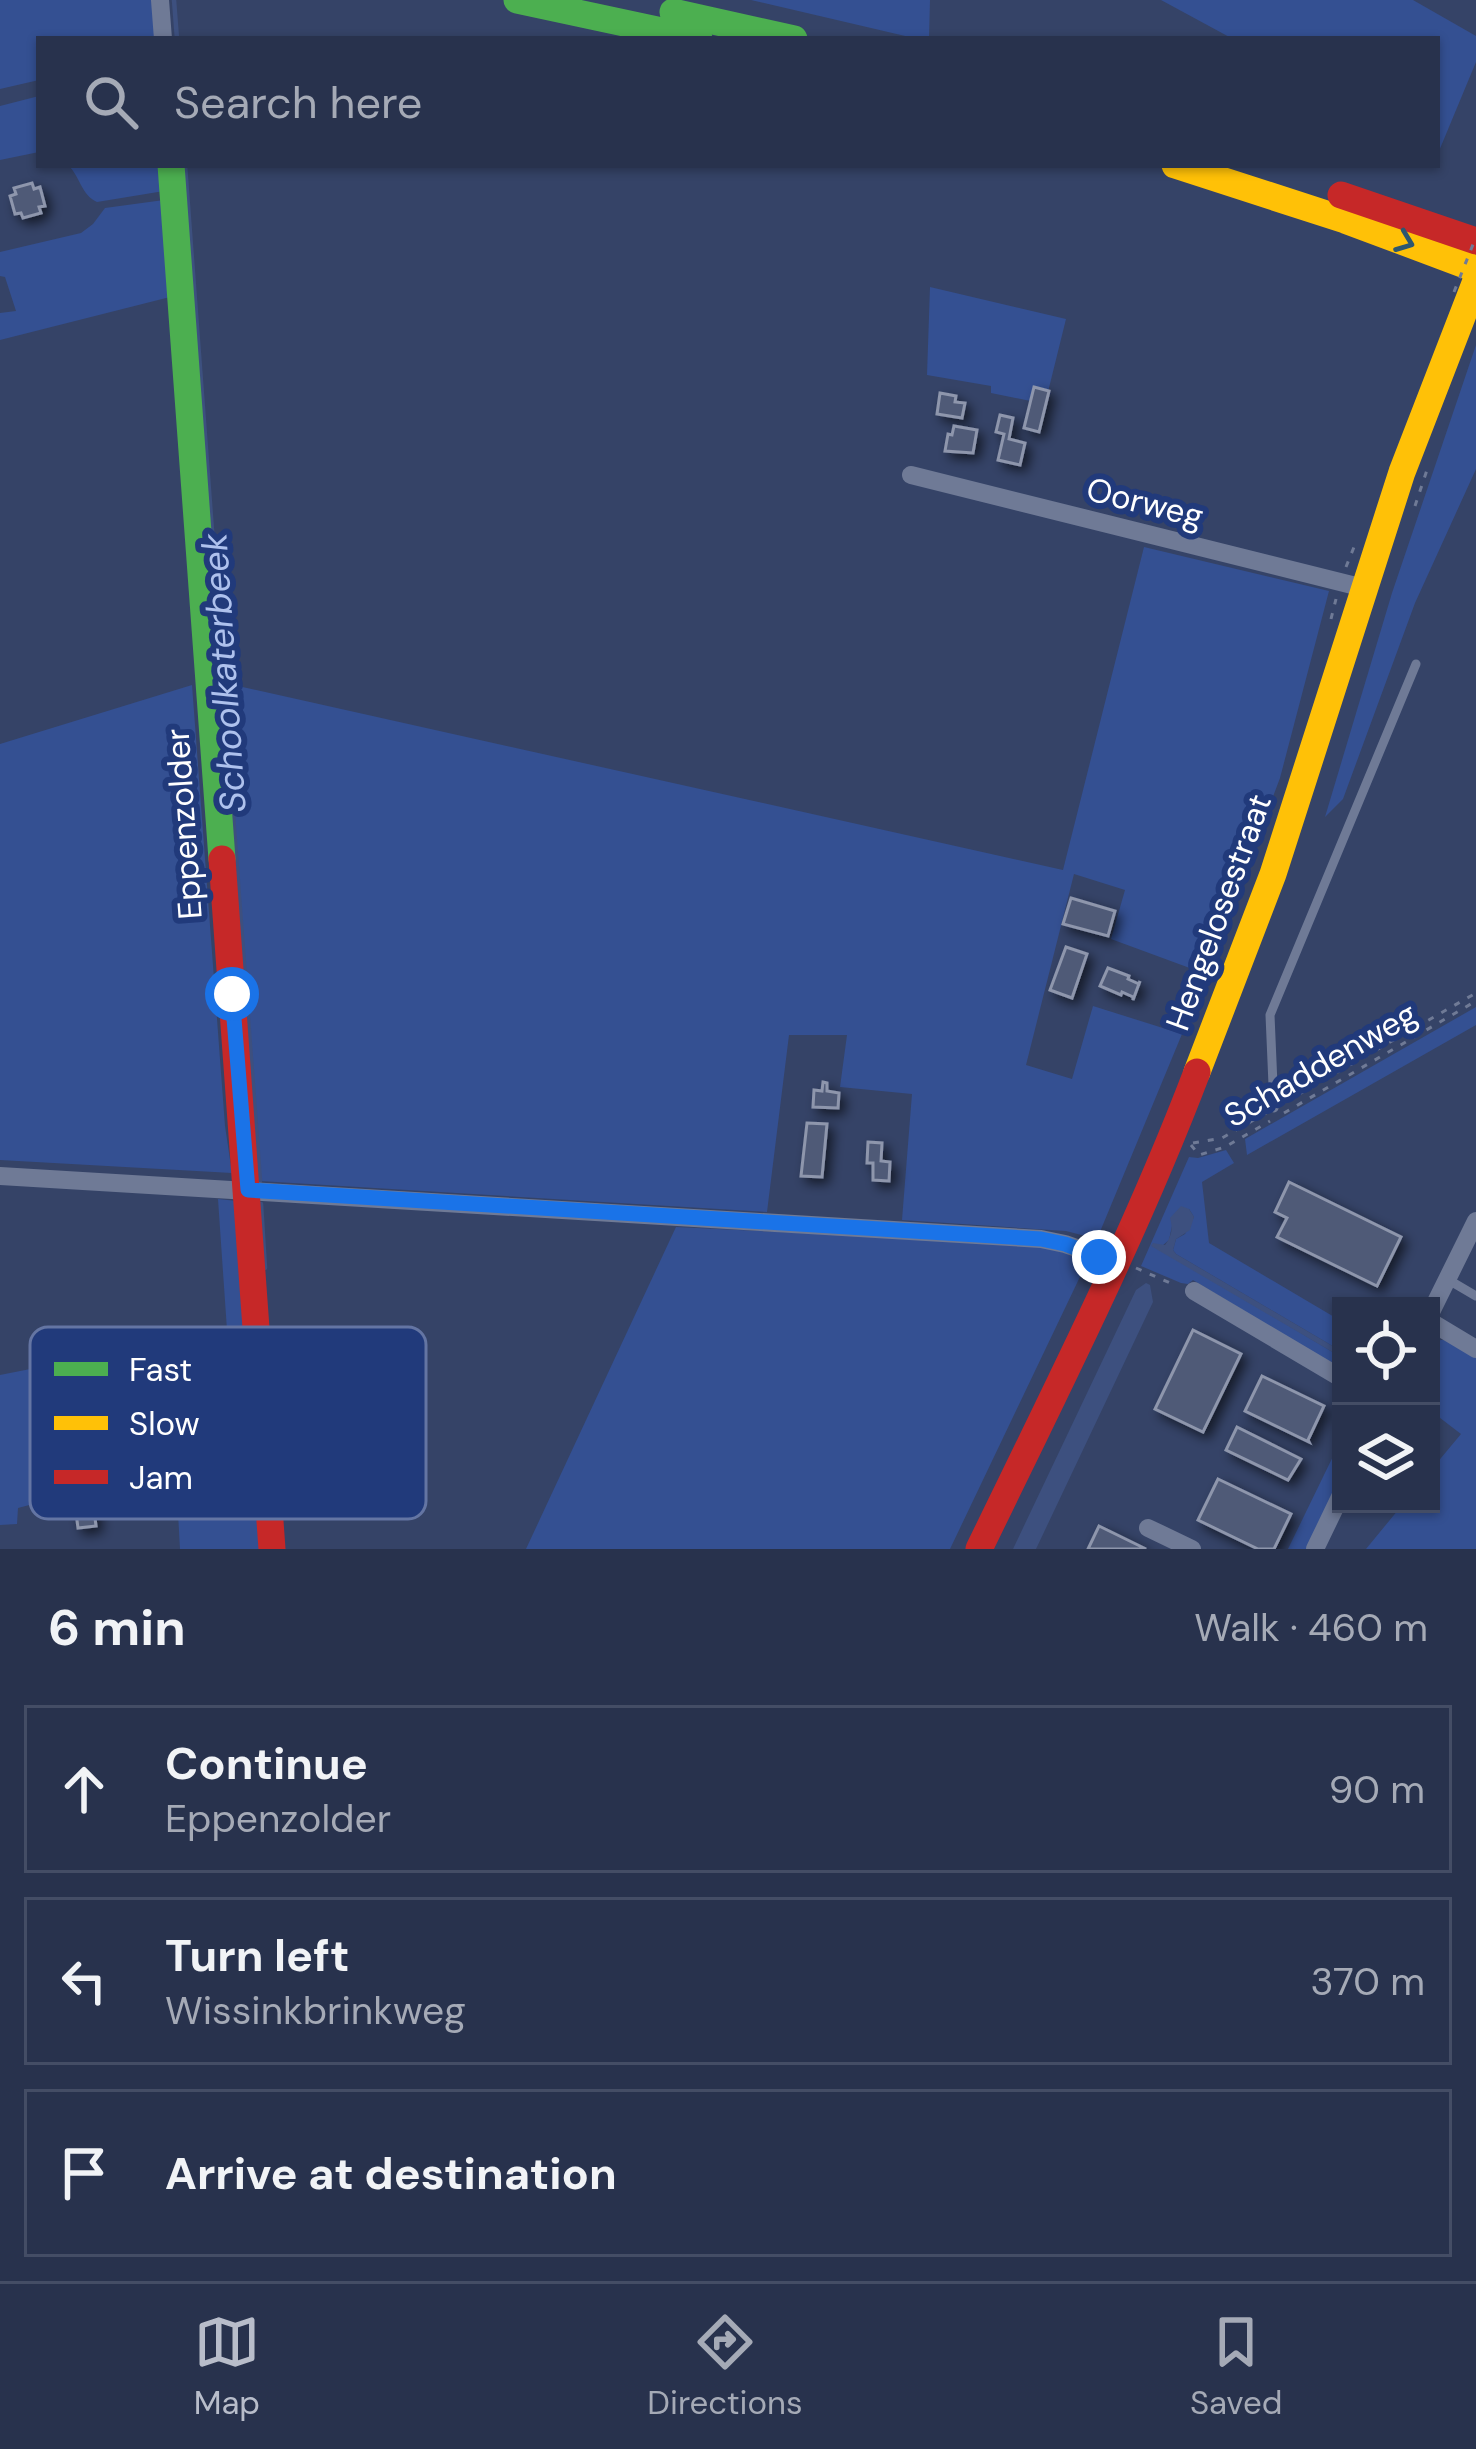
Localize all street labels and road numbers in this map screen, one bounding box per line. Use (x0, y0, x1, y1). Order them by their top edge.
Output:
street label: Oorweg (1082, 467, 1208, 538)
street label: Eppenzolder (155, 727, 212, 921)
street label: Hengelosestraat (1156, 788, 1281, 1036)
street label: Schaddenweg (1216, 992, 1424, 1137)

